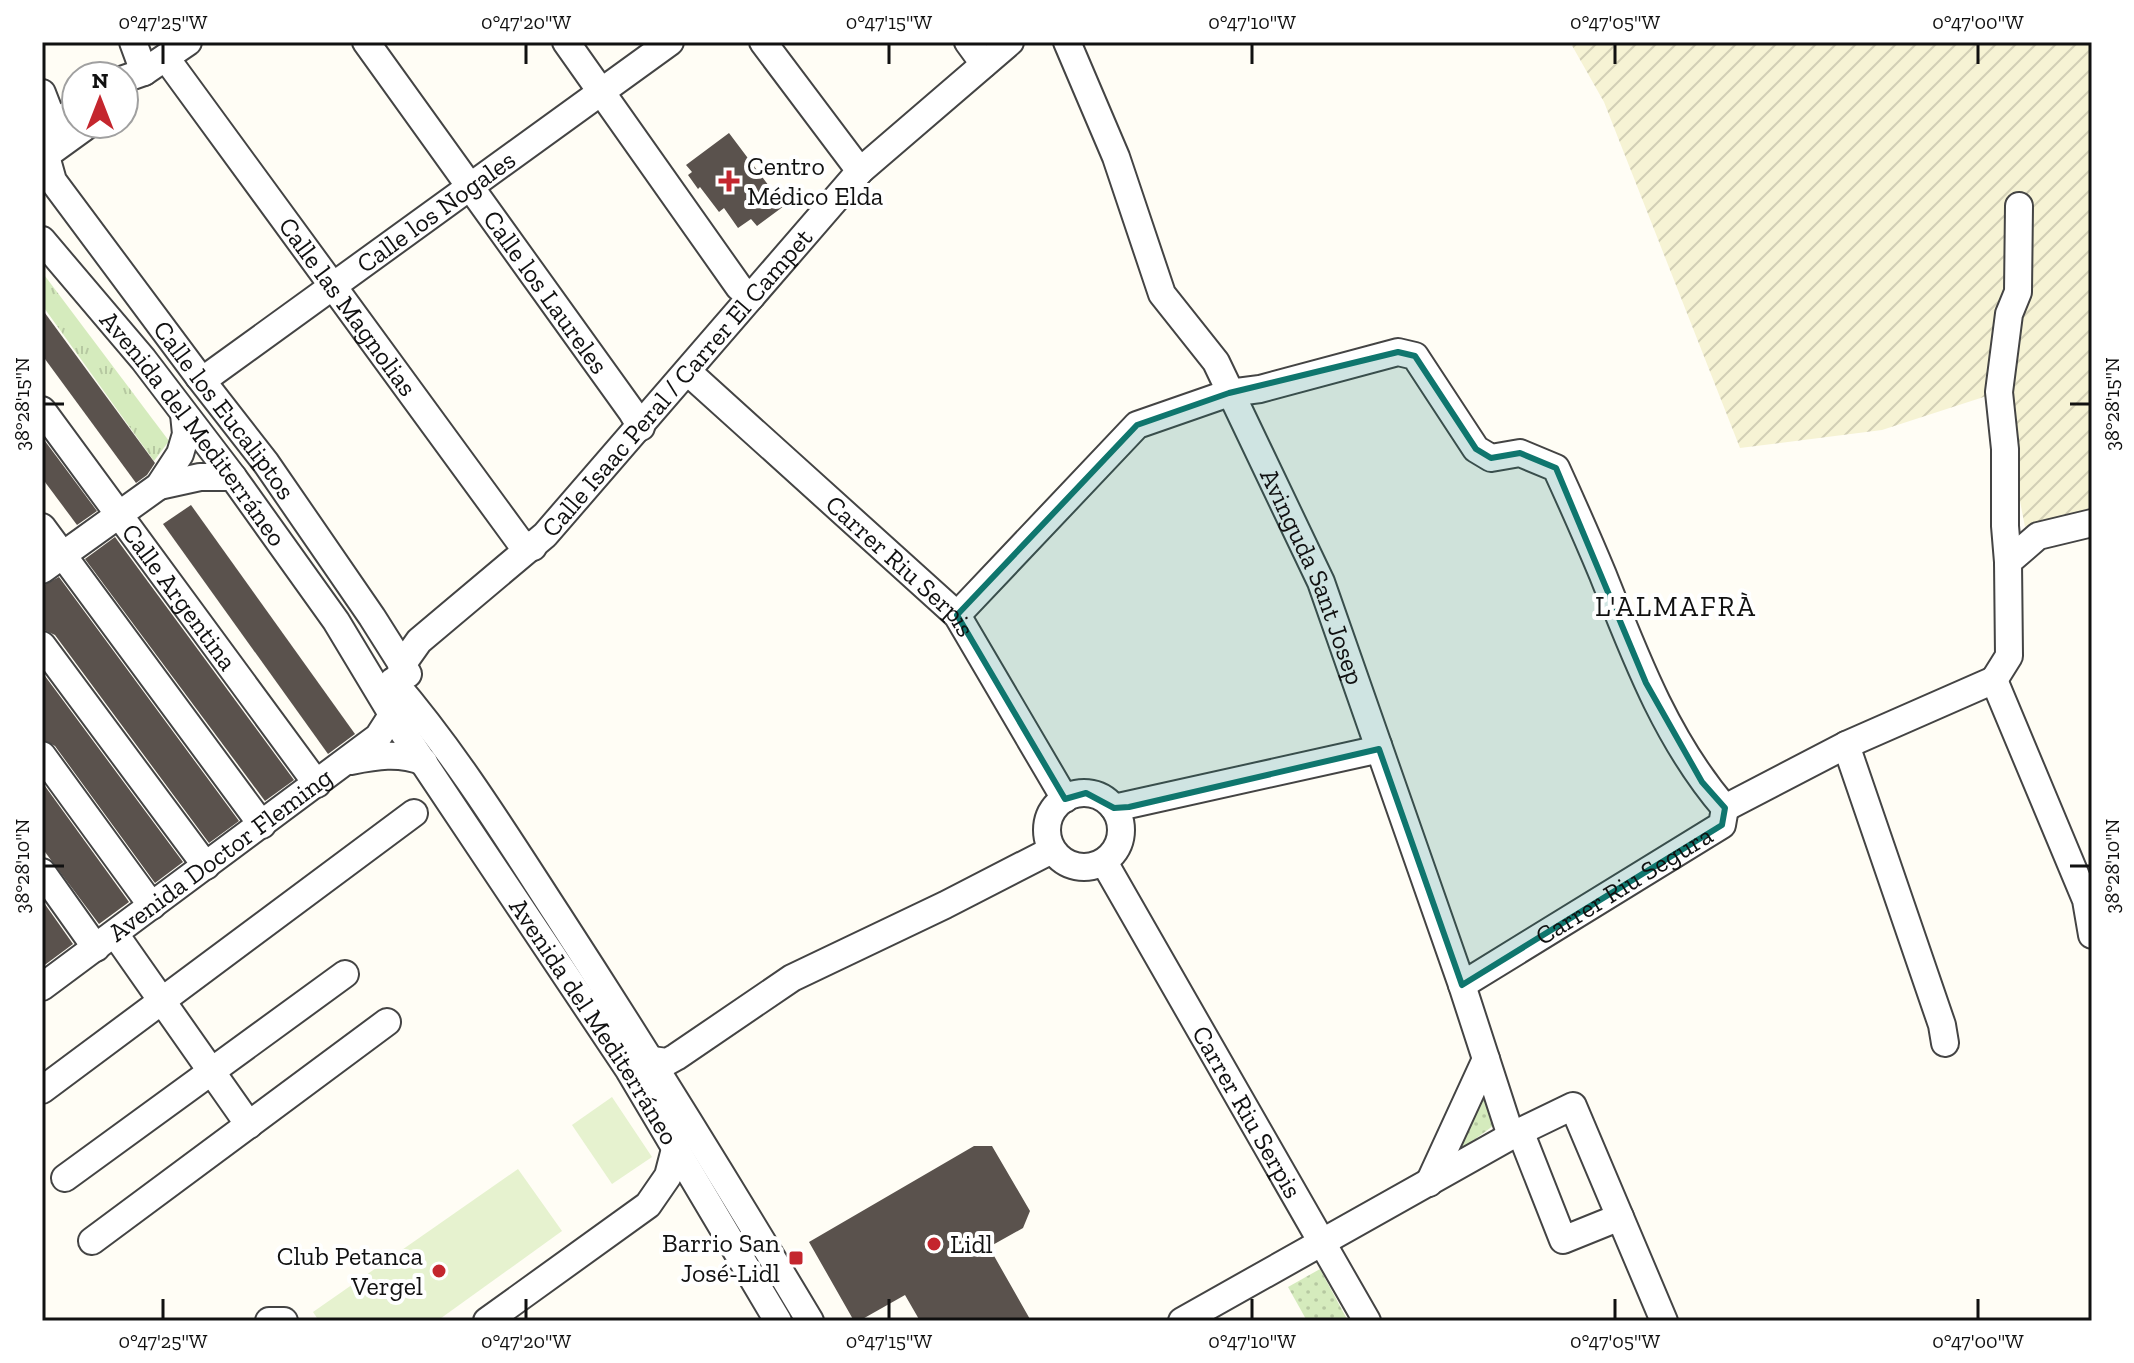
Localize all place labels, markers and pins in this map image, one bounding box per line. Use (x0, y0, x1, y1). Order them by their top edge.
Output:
place label: Centro Médico Elda (747, 150, 884, 212)
marker: Centro Médico Elda (718, 170, 740, 192)
place label: Barrio San José-Lidl (662, 1227, 780, 1289)
place label: Lidl (950, 1228, 993, 1260)
marker: Lidl (925, 1235, 943, 1253)
place label: Club Petanca Vergel (277, 1240, 423, 1302)
marker: Barrio San José-Lidl (787, 1249, 805, 1267)
marker: Club Petanca Vergel (430, 1262, 448, 1280)

